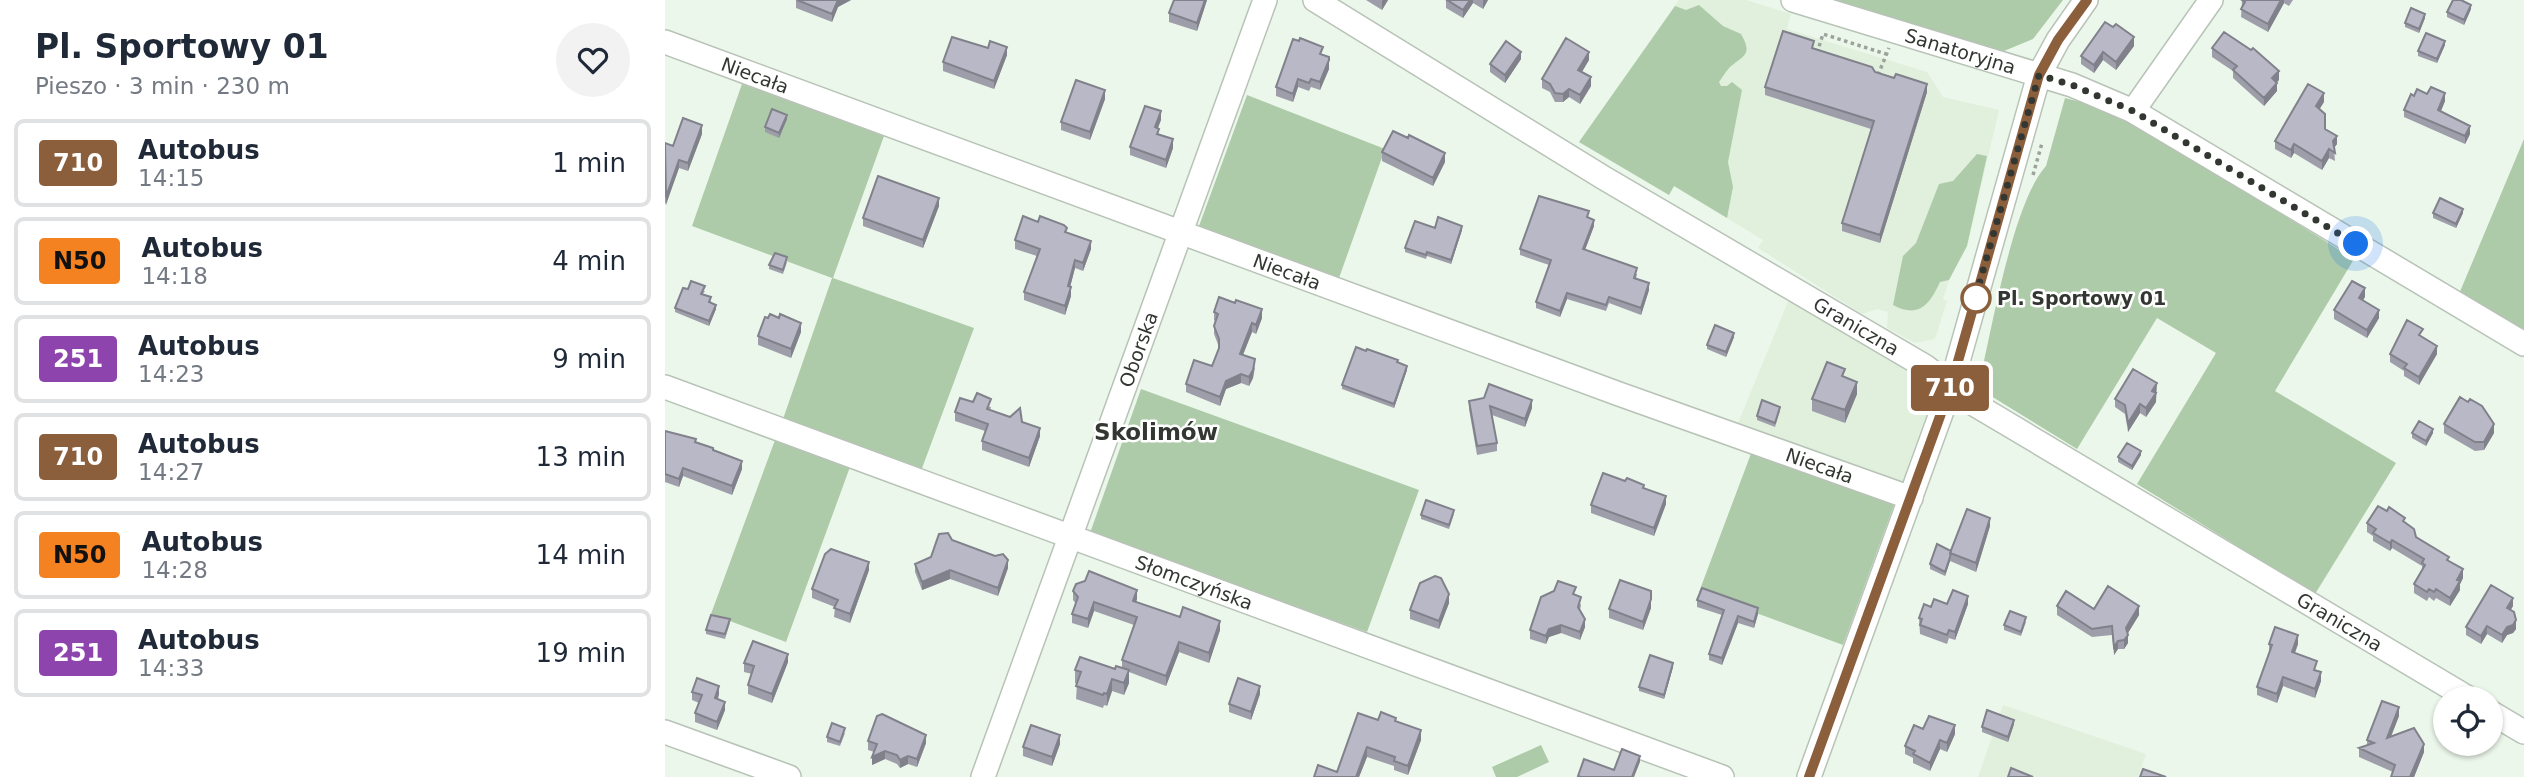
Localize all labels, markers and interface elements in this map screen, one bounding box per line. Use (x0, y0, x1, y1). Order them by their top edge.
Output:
button: heart (556, 23, 630, 97)
street label: Sanatoryjna (1902, 24, 2018, 78)
text: Pl. Sportowy 01 (35, 27, 329, 66)
street label: Niecała (718, 53, 792, 98)
text: Pieszo · 3 min · 230 m (35, 73, 290, 99)
text: Autobus (138, 135, 260, 165)
text: 1 min (552, 148, 626, 178)
text: 710 (53, 149, 103, 177)
text: 14:15 (138, 165, 204, 191)
your location (2338, 226, 2373, 261)
text: Autobus (141, 233, 263, 263)
text: 4 min (552, 246, 626, 276)
text: N50 (53, 247, 106, 275)
street label: Niecała (1250, 249, 1324, 294)
text: 14:18 (141, 263, 208, 289)
marker: Pl. Sportowy 01 (1961, 283, 1991, 313)
place label: Pl. Sportowy 01 (1997, 287, 2166, 309)
street label: Graniczna (1810, 292, 1903, 360)
street label: Oborska (1114, 309, 1162, 390)
text: Autobus (138, 331, 260, 361)
text: 9 min (552, 344, 626, 374)
text: 251 (53, 345, 103, 373)
text: 14:23 (138, 361, 204, 387)
line badge: 710 (1910, 365, 1990, 411)
text: 710 (1925, 374, 1975, 402)
district label: Skolimów (1094, 419, 1218, 445)
text: Autobus (138, 429, 260, 459)
text: 13 min (536, 442, 626, 472)
text: 710 (53, 443, 103, 471)
street label: Niecała (1783, 443, 1857, 488)
text: 14:27 (138, 459, 204, 485)
text: Autobus (141, 527, 263, 557)
text: 14 min (536, 540, 626, 570)
text: N50 (53, 541, 106, 569)
street label: Słomczyńska (1132, 551, 1256, 614)
text: 14:28 (141, 557, 208, 583)
street label: Graniczna (2293, 588, 2386, 656)
text: Autobus (138, 625, 260, 655)
text: 19 min (536, 638, 626, 668)
text: 251 (53, 639, 103, 667)
text: 14:33 (138, 655, 204, 681)
map controls (2433, 686, 2503, 756)
button: locate (2433, 686, 2503, 756)

